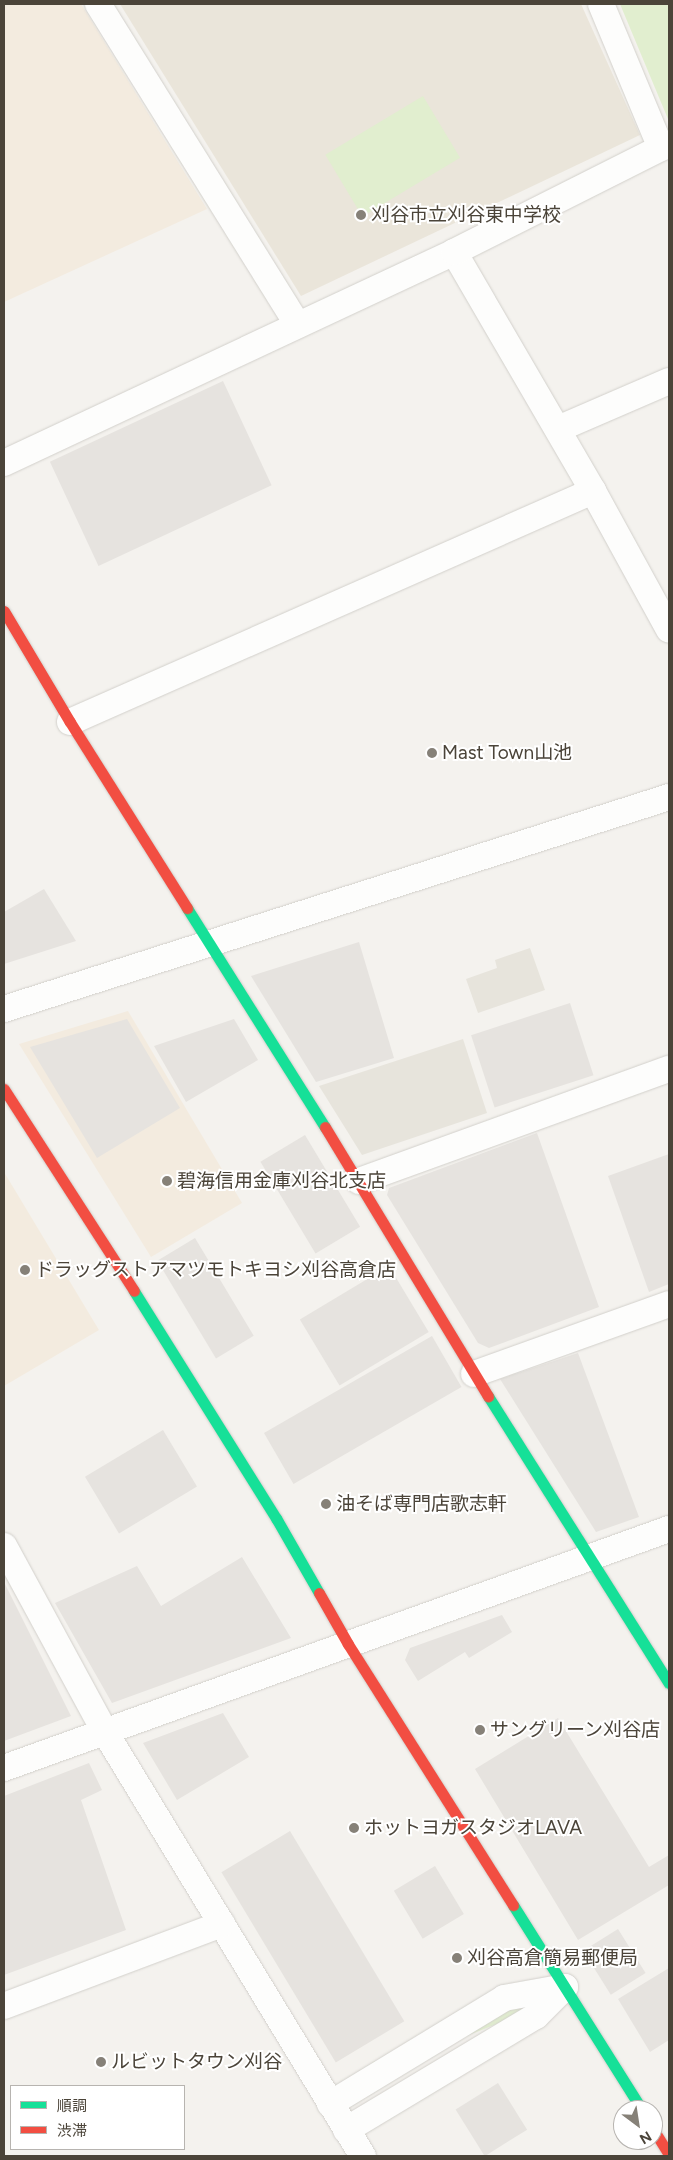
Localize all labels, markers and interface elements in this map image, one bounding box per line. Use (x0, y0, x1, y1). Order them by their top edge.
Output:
place label: 刈谷市立刈谷東中学校 (371, 204, 561, 226)
marker: 刈谷市立刈谷東中学校 (355, 209, 367, 221)
place label: Mast Town山池 (442, 742, 572, 764)
marker: Mast Town山池 (426, 747, 438, 759)
place label: 碧海信用金庫刈谷北支店 (177, 1170, 386, 1192)
marker: 碧海信用金庫刈谷北支店 (161, 1175, 173, 1187)
place label: ドラッグストアマツモトキヨシ刈谷高倉店 (35, 1259, 396, 1281)
marker: ドラッグストアマツモトキヨシ刈谷高倉店 (19, 1264, 31, 1276)
place label: 油そば専門店歌志軒 (336, 1493, 507, 1515)
marker: 油そば専門店歌志軒 (320, 1498, 332, 1510)
place label: サングリーン刈谷店 (490, 1719, 661, 1741)
marker: サングリーン刈谷店 (474, 1724, 486, 1736)
place label: ホットヨガスタジオLAVA (364, 1817, 582, 1839)
marker: ホットヨガスタジオLAVA (348, 1822, 360, 1834)
place label: 刈谷高倉簡易郵便局 (467, 1947, 638, 1969)
marker: 刈谷高倉簡易郵便局 (451, 1952, 463, 1964)
place label: ルビットタウン刈谷 (111, 2051, 282, 2073)
marker: ルビットタウン刈谷 (95, 2056, 107, 2068)
legend (10, 2085, 185, 2150)
text: 順調 (57, 2097, 87, 2115)
north arrow (613, 2100, 663, 2150)
text: 渋滞 (57, 2122, 87, 2140)
text: N (636, 2127, 654, 2147)

